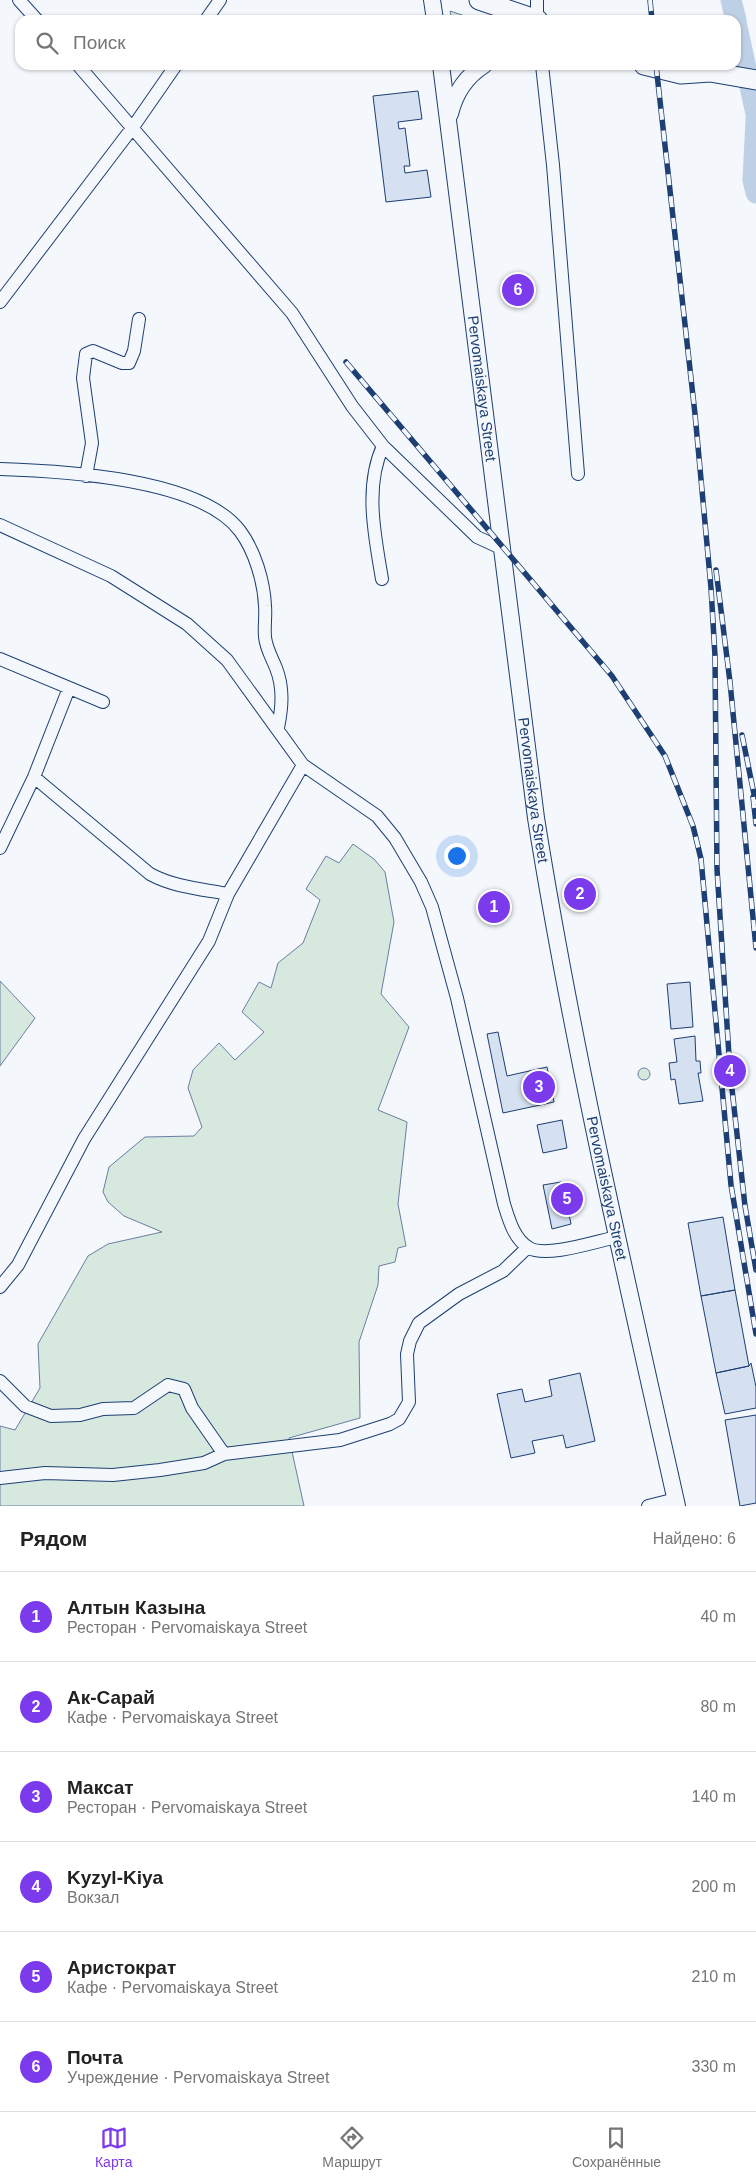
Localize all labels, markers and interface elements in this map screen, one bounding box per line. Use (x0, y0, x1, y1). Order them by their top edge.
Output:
search box (15, 15, 741, 70)
icon: search (33, 29, 61, 57)
text: Поиск (73, 32, 126, 53)
pin: 6 (502, 271, 534, 309)
street label: Pervomaiskaya Street (465, 314, 500, 463)
street label: Pervomaiskaya Street (515, 716, 552, 865)
your location (444, 843, 470, 869)
pin: 2 (564, 875, 596, 913)
pin: 1 (478, 888, 510, 926)
pin: 4 (714, 1052, 746, 1090)
pin: 3 (523, 1068, 555, 1106)
street label: Pervomaiskaya Street (584, 1115, 631, 1263)
pin: 5 (551, 1180, 583, 1218)
text: Рядом (20, 1527, 87, 1550)
text: Найдено: 6 (653, 1530, 736, 1547)
text: Алтын Казына (67, 1597, 205, 1618)
text: 1 (32, 1608, 40, 1625)
text: 40 m (700, 1608, 736, 1625)
text: Ресторан · Pervomaiskaya Street (67, 1619, 307, 1636)
text: Ак-Сарай (67, 1687, 155, 1708)
text: 2 (32, 1698, 40, 1715)
text: 80 m (700, 1698, 736, 1715)
text: Кафе · Pervomaiskaya Street (67, 1709, 278, 1726)
text: Максат (67, 1777, 134, 1798)
text: 3 (32, 1788, 40, 1805)
text: 140 m (692, 1788, 736, 1805)
text: Ресторан · Pervomaiskaya Street (67, 1799, 307, 1816)
text: Kyzyl-Kiya (67, 1867, 163, 1888)
text: 4 (32, 1878, 40, 1895)
text: 200 m (692, 1878, 736, 1895)
text: Вокзал (67, 1889, 119, 1906)
text: Аристократ (67, 1957, 176, 1978)
text: 5 (32, 1968, 40, 1985)
text: 210 m (692, 1968, 736, 1985)
text: Кафе · Pervomaiskaya Street (67, 1979, 278, 1996)
text: Почта (67, 2047, 123, 2068)
text: 6 (32, 2058, 40, 2075)
text: 330 m (692, 2058, 736, 2075)
text: Учреждение · Pervomaiskaya Street (67, 2069, 329, 2086)
tab: Карта (95, 2124, 132, 2170)
tab: Маршрут (322, 2124, 382, 2170)
tab: Сохранённые (572, 2124, 661, 2170)

